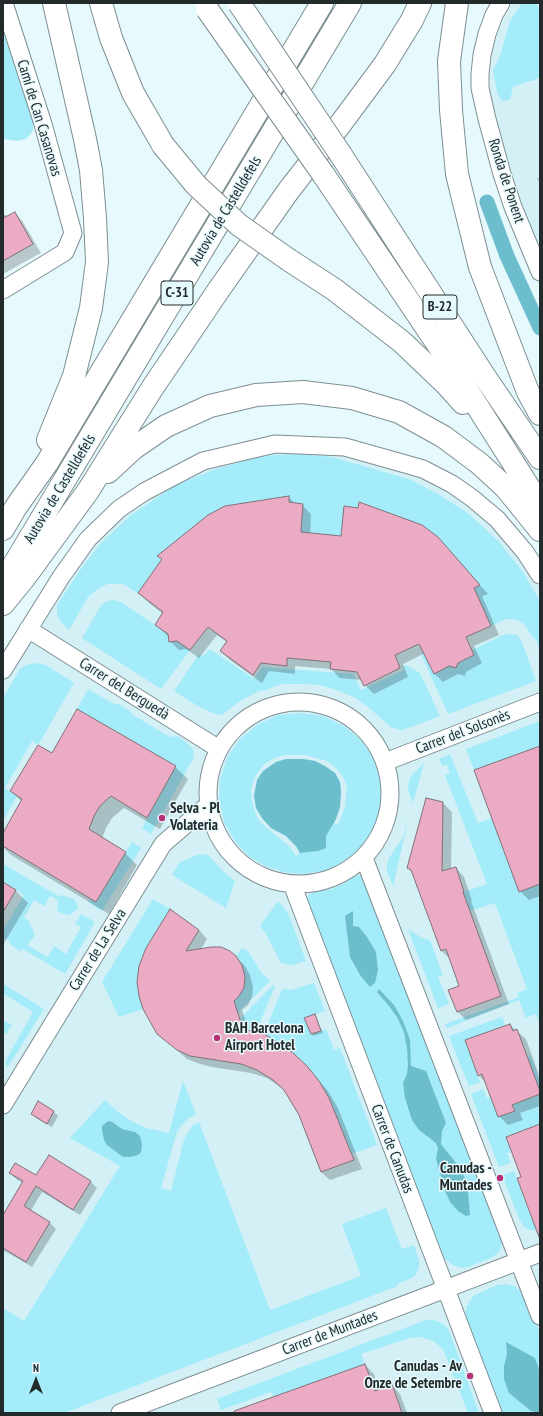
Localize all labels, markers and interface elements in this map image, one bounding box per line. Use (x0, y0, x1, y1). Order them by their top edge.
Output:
street label: Camí de Can Casanovas (13, 58, 65, 178)
street label: Ronda de Ponent (484, 137, 528, 225)
street label: Autovia de Castelldefels (186, 153, 266, 269)
road number: C-31 (161, 281, 193, 305)
road number: B-22 (423, 295, 457, 319)
street label: Autovia de Castelldefels (20, 431, 100, 547)
street label: Carrer del Berguedà (76, 654, 172, 724)
street label: Carrer del Solsonès (413, 706, 513, 758)
place label: Selva - Pl Volateria (170, 800, 220, 835)
marker: Selva - Pl Volateria (157, 813, 167, 823)
street label: Carrer de La Selva (66, 906, 130, 994)
place label: BAH Barcelona Airport Hotel (225, 1020, 304, 1055)
marker: BAH Barcelona Airport Hotel (212, 1033, 222, 1043)
street label: Carrer de Canudas (367, 1102, 417, 1196)
place label: Canudas - Muntades (440, 1160, 492, 1195)
marker: Canudas - Muntades (495, 1173, 505, 1183)
street label: Carrer de Muntades (280, 1307, 380, 1359)
place label: Canudas - Av Onze de Setembre (364, 1358, 462, 1393)
north arrow (16, 1360, 56, 1400)
text: N (33, 1361, 39, 1375)
marker: Canudas - Av Onze de Setembre (465, 1371, 475, 1381)

